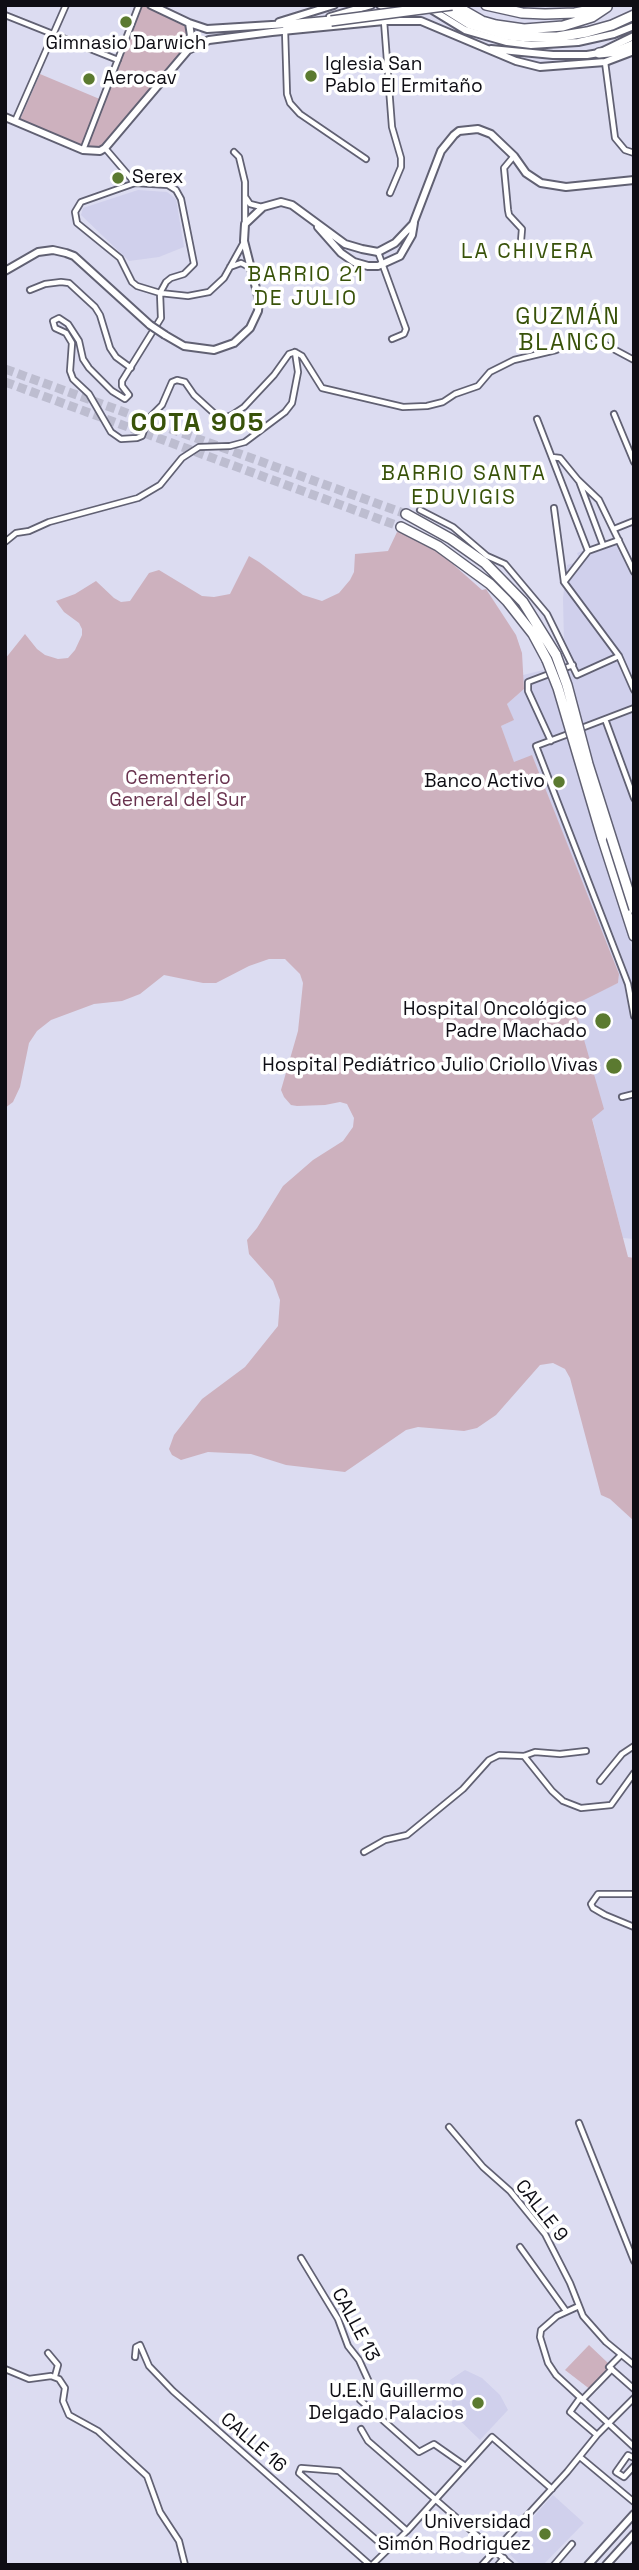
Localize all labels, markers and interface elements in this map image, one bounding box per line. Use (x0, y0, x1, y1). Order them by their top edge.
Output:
marker: Gimnasio Darwich (118, 14, 134, 30)
place label: Gimnasio Darwich (46, 33, 206, 55)
place label: Iglesia San Pablo El Ermitaño (325, 54, 483, 98)
place label: Aerocav (103, 68, 177, 90)
marker: Iglesia San Pablo El Ermitaño (303, 68, 319, 84)
marker: Aerocav (81, 71, 97, 87)
place label: Serex (132, 167, 184, 189)
marker: Serex (110, 170, 126, 186)
district label: LA CHIVERA (462, 239, 594, 265)
district label: BARRIO 21 DE JULIO (248, 262, 364, 312)
district label: GUZMÁN BLANCO (516, 304, 620, 358)
district label: COTA 905 (132, 408, 264, 440)
district label: BARRIO SANTA EDUVIGIS (382, 461, 546, 511)
park label: Cementerio General del Sur (109, 768, 247, 812)
place label: Banco Activo (424, 771, 545, 793)
marker: Banco Activo (551, 774, 567, 790)
place label: Hospital Oncológico Padre Machado (403, 999, 587, 1043)
marker: Hospital Oncológico Padre Machado (593, 1011, 613, 1031)
place label: Hospital Pediátrico Julio Criollo Vivas (262, 1055, 598, 1077)
marker: Hospital Pediátrico Julio Criollo Vivas (604, 1056, 624, 1076)
street label: CALLE 9 (510, 2176, 572, 2246)
street label: CALLE 13 (326, 2284, 384, 2366)
place label: U.E.N Guillermo Delgado Palacios (309, 2381, 464, 2425)
marker: U.E.N Guillermo Delgado Palacios (470, 2395, 486, 2411)
street label: CALLE 16 (215, 2408, 291, 2478)
place label: Universidad Simón Rodriguez (378, 2512, 531, 2556)
marker: Universidad Simón Rodriguez (537, 2526, 553, 2542)

